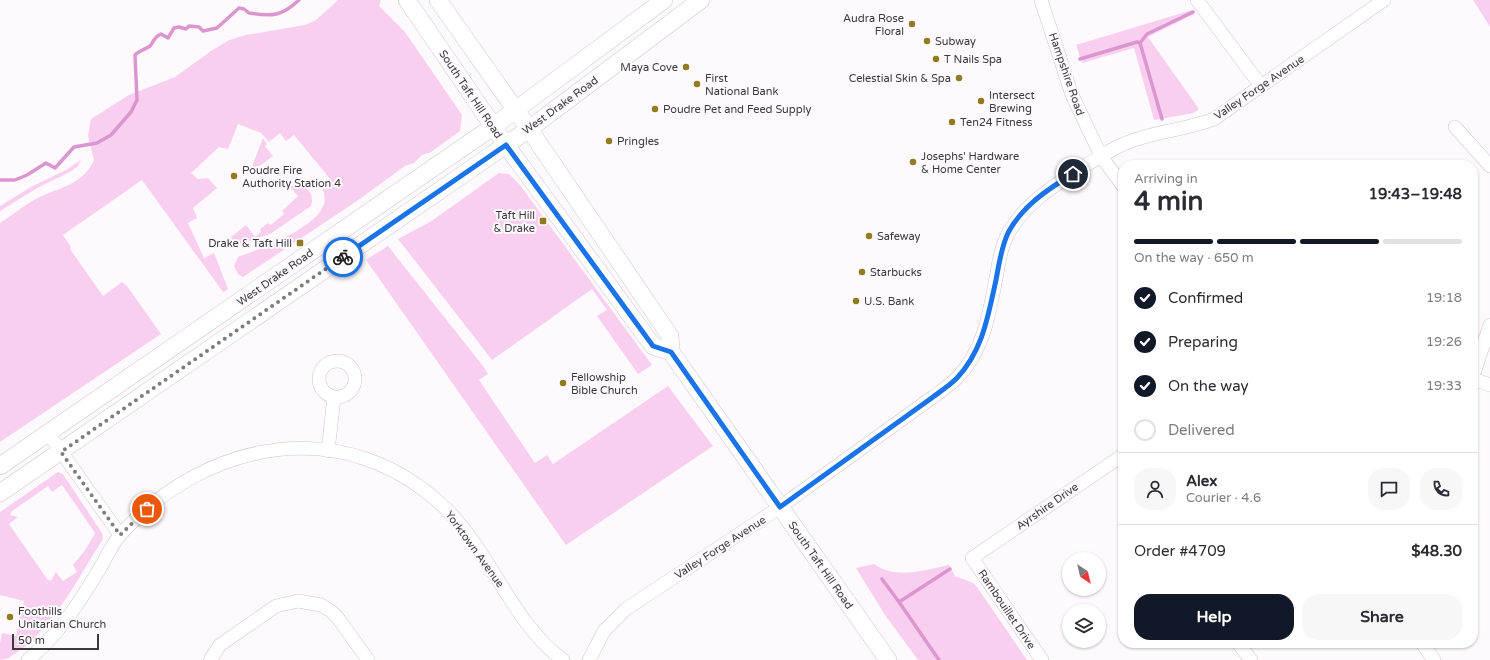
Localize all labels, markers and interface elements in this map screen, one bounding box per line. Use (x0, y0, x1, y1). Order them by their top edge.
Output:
place label: Audra Rose Floral (843, 12, 904, 38)
marker: Audra Rose Floral (907, 19, 917, 29)
street label: Hampshire Road (1046, 31, 1087, 117)
place label: Subway (935, 35, 976, 48)
marker: Subway (922, 36, 932, 46)
street label: South Taft Hill Road (436, 48, 505, 141)
street label: Valley Forge Avenue (1212, 52, 1307, 122)
place label: T Nails Spa (944, 53, 1002, 66)
marker: T Nails Spa (931, 54, 941, 64)
place label: Maya Cove (620, 61, 678, 74)
marker: Maya Cove (681, 62, 691, 72)
place label: First National Bank (705, 72, 779, 98)
place label: Celestial Skin & Spa (849, 72, 951, 85)
marker: Celestial Skin & Spa (954, 73, 964, 83)
street label: West Drake Road (520, 74, 601, 137)
marker: First National Bank (692, 79, 702, 89)
place label: Intersect Brewing (989, 89, 1035, 115)
marker: Intersect Brewing (976, 96, 986, 106)
place label: Poudre Pet and Feed Supply (663, 103, 811, 116)
marker: Poudre Pet and Feed Supply (650, 104, 660, 114)
place label: Ten24 Fitness (960, 116, 1033, 129)
marker: Ten24 Fitness (947, 117, 957, 127)
place label: Pringles (617, 135, 659, 148)
marker: Pringles (604, 136, 614, 146)
place label: Josephs' Hardware & Home Center (921, 150, 1019, 176)
marker: Josephs' Hardware & Home Center (908, 157, 918, 167)
pin (1056, 157, 1090, 191)
icon: home (1062, 163, 1084, 185)
place label: Poudre Fire Authority Station 4 (242, 164, 341, 190)
marker: Poudre Fire Authority Station 4 (229, 171, 239, 181)
text: Arriving in (1134, 171, 1198, 187)
text: 19:43–19:48 (1369, 185, 1462, 203)
text: 4 min (1134, 186, 1203, 217)
place label: Taft Hill & Drake (493, 209, 535, 235)
marker: Taft Hill & Drake (538, 216, 548, 226)
place label: Safeway (877, 230, 921, 243)
marker: Safeway (864, 231, 874, 241)
place label: Drake & Taft Hill (208, 237, 292, 250)
courier (323, 237, 363, 277)
marker: Drake & Taft Hill (295, 238, 305, 248)
street label: West Drake Road (235, 246, 316, 309)
icon: bike (332, 246, 354, 268)
text: On the way · 650 m (1134, 250, 1254, 266)
place label: Starbucks (870, 266, 922, 279)
marker: Starbucks (857, 267, 867, 277)
icon: check (1134, 287, 1156, 309)
text: Confirmed (1168, 289, 1243, 307)
text: 19:18 (1426, 290, 1462, 306)
place label: U.S. Bank (864, 295, 914, 308)
marker: U.S. Bank (851, 296, 861, 306)
icon: check (1134, 331, 1156, 353)
text: Preparing (1168, 333, 1238, 351)
text: 19:26 (1426, 334, 1462, 350)
place label: Fellowship Bible Church (571, 371, 638, 397)
icon: check (1134, 375, 1156, 397)
text: On the way (1168, 377, 1248, 395)
marker: Fellowship Bible Church (558, 378, 568, 388)
text: 19:33 (1426, 378, 1462, 394)
text: Delivered (1168, 421, 1235, 439)
button: person (1134, 468, 1176, 510)
button: chat (1368, 468, 1410, 510)
button: phone (1420, 468, 1462, 510)
text: Alex (1186, 472, 1217, 490)
street label: Ayrshire Drive (1014, 480, 1081, 533)
text: Courier · 4.6 (1186, 490, 1261, 506)
pin (130, 492, 164, 526)
icon: bag (136, 498, 158, 520)
street label: Yorktown Avenue (442, 508, 507, 590)
street label: Valley Forge Avenue (672, 513, 768, 582)
street label: South Taft Hill Road (785, 519, 856, 612)
text: Order #4709 (1134, 542, 1226, 560)
text: $48.30 (1411, 542, 1462, 560)
north arrow (1062, 552, 1106, 596)
map controls (1062, 552, 1106, 648)
street label: Rambouillet Drive (975, 567, 1038, 651)
button: Help (1134, 594, 1294, 640)
button: Share (1302, 594, 1462, 640)
button: layers (1062, 604, 1106, 648)
place label: Foothills Unitarian Church (18, 605, 106, 631)
marker: Foothills Unitarian Church (5, 612, 15, 622)
scale bar (12, 632, 99, 651)
text: 50 m (18, 634, 45, 647)

